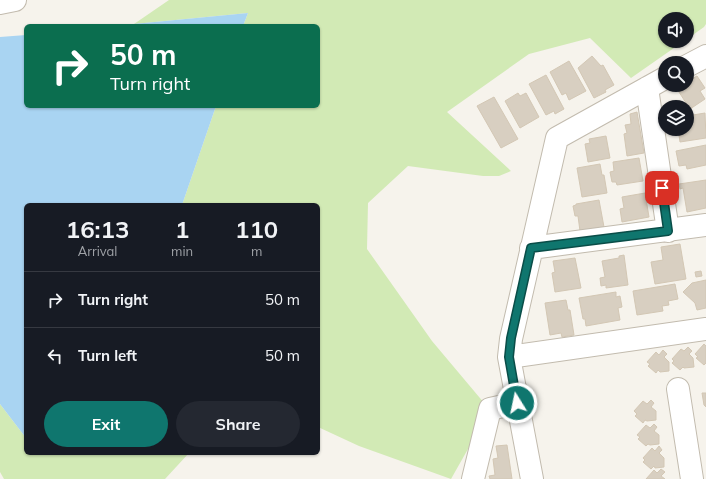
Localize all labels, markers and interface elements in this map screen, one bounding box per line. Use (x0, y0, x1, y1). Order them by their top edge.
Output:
map controls (658, 12, 694, 136)
button: sound (658, 12, 694, 48)
text: 50 m (110, 37, 176, 72)
icon: right (44, 40, 96, 92)
button: search (658, 56, 694, 92)
text: Turn right (110, 72, 190, 95)
button: layers (658, 100, 694, 136)
pin (645, 171, 679, 205)
icon: arrive (651, 177, 673, 199)
text: 16:13 (66, 214, 129, 244)
text: 1 (175, 214, 189, 244)
text: 110 (235, 214, 278, 244)
text: Arrival (78, 243, 117, 259)
text: min (171, 243, 193, 259)
text: m (251, 243, 262, 259)
icon: right (44, 289, 66, 311)
text: Turn right (78, 290, 148, 309)
text: 50 m (265, 290, 300, 309)
icon: left (44, 345, 66, 367)
text: Turn left (78, 346, 137, 365)
text: 50 m (265, 346, 300, 365)
position arrow (496, 382, 538, 424)
button: Exit (44, 401, 168, 447)
button: Share (176, 401, 300, 447)

